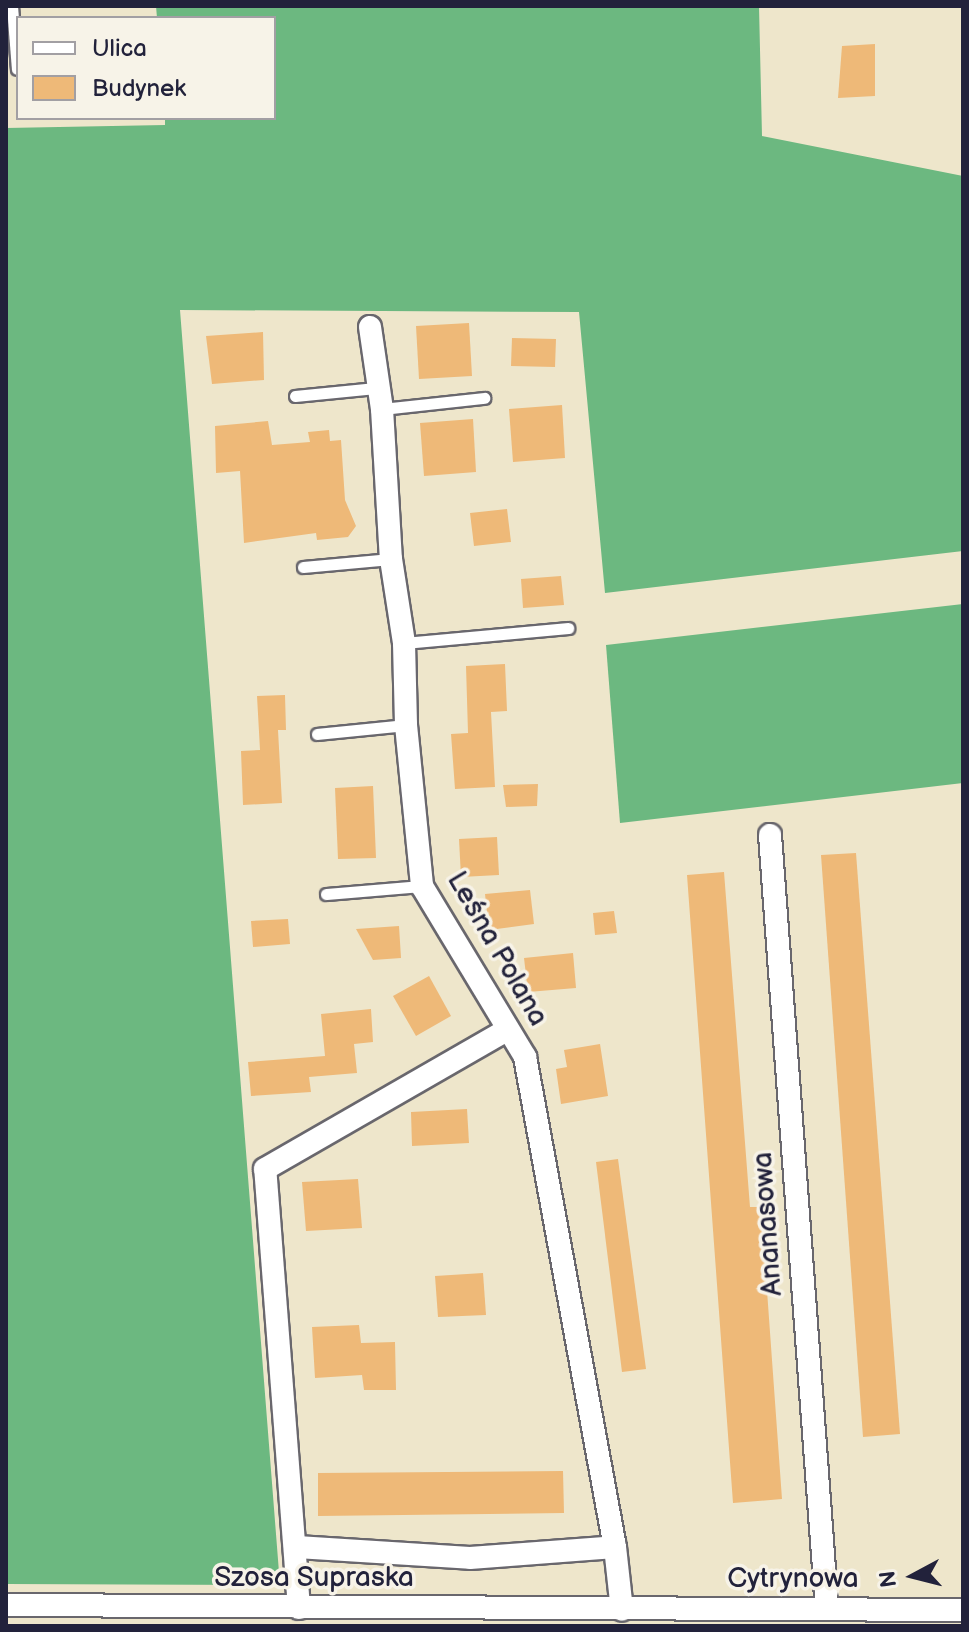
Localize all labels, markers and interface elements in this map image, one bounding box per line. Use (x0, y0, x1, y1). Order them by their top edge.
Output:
legend (16, 16, 276, 120)
text: Ulica (92, 34, 147, 63)
text: Budynek (92, 74, 186, 103)
street label: Leśna Polana (439, 866, 555, 1032)
street label: Ananasowa (746, 1151, 790, 1297)
north arrow (873, 1536, 953, 1616)
street label: Szosa Supraska (214, 1561, 414, 1595)
street label: Cytrynowa (727, 1562, 859, 1596)
text: N (874, 1569, 903, 1589)

